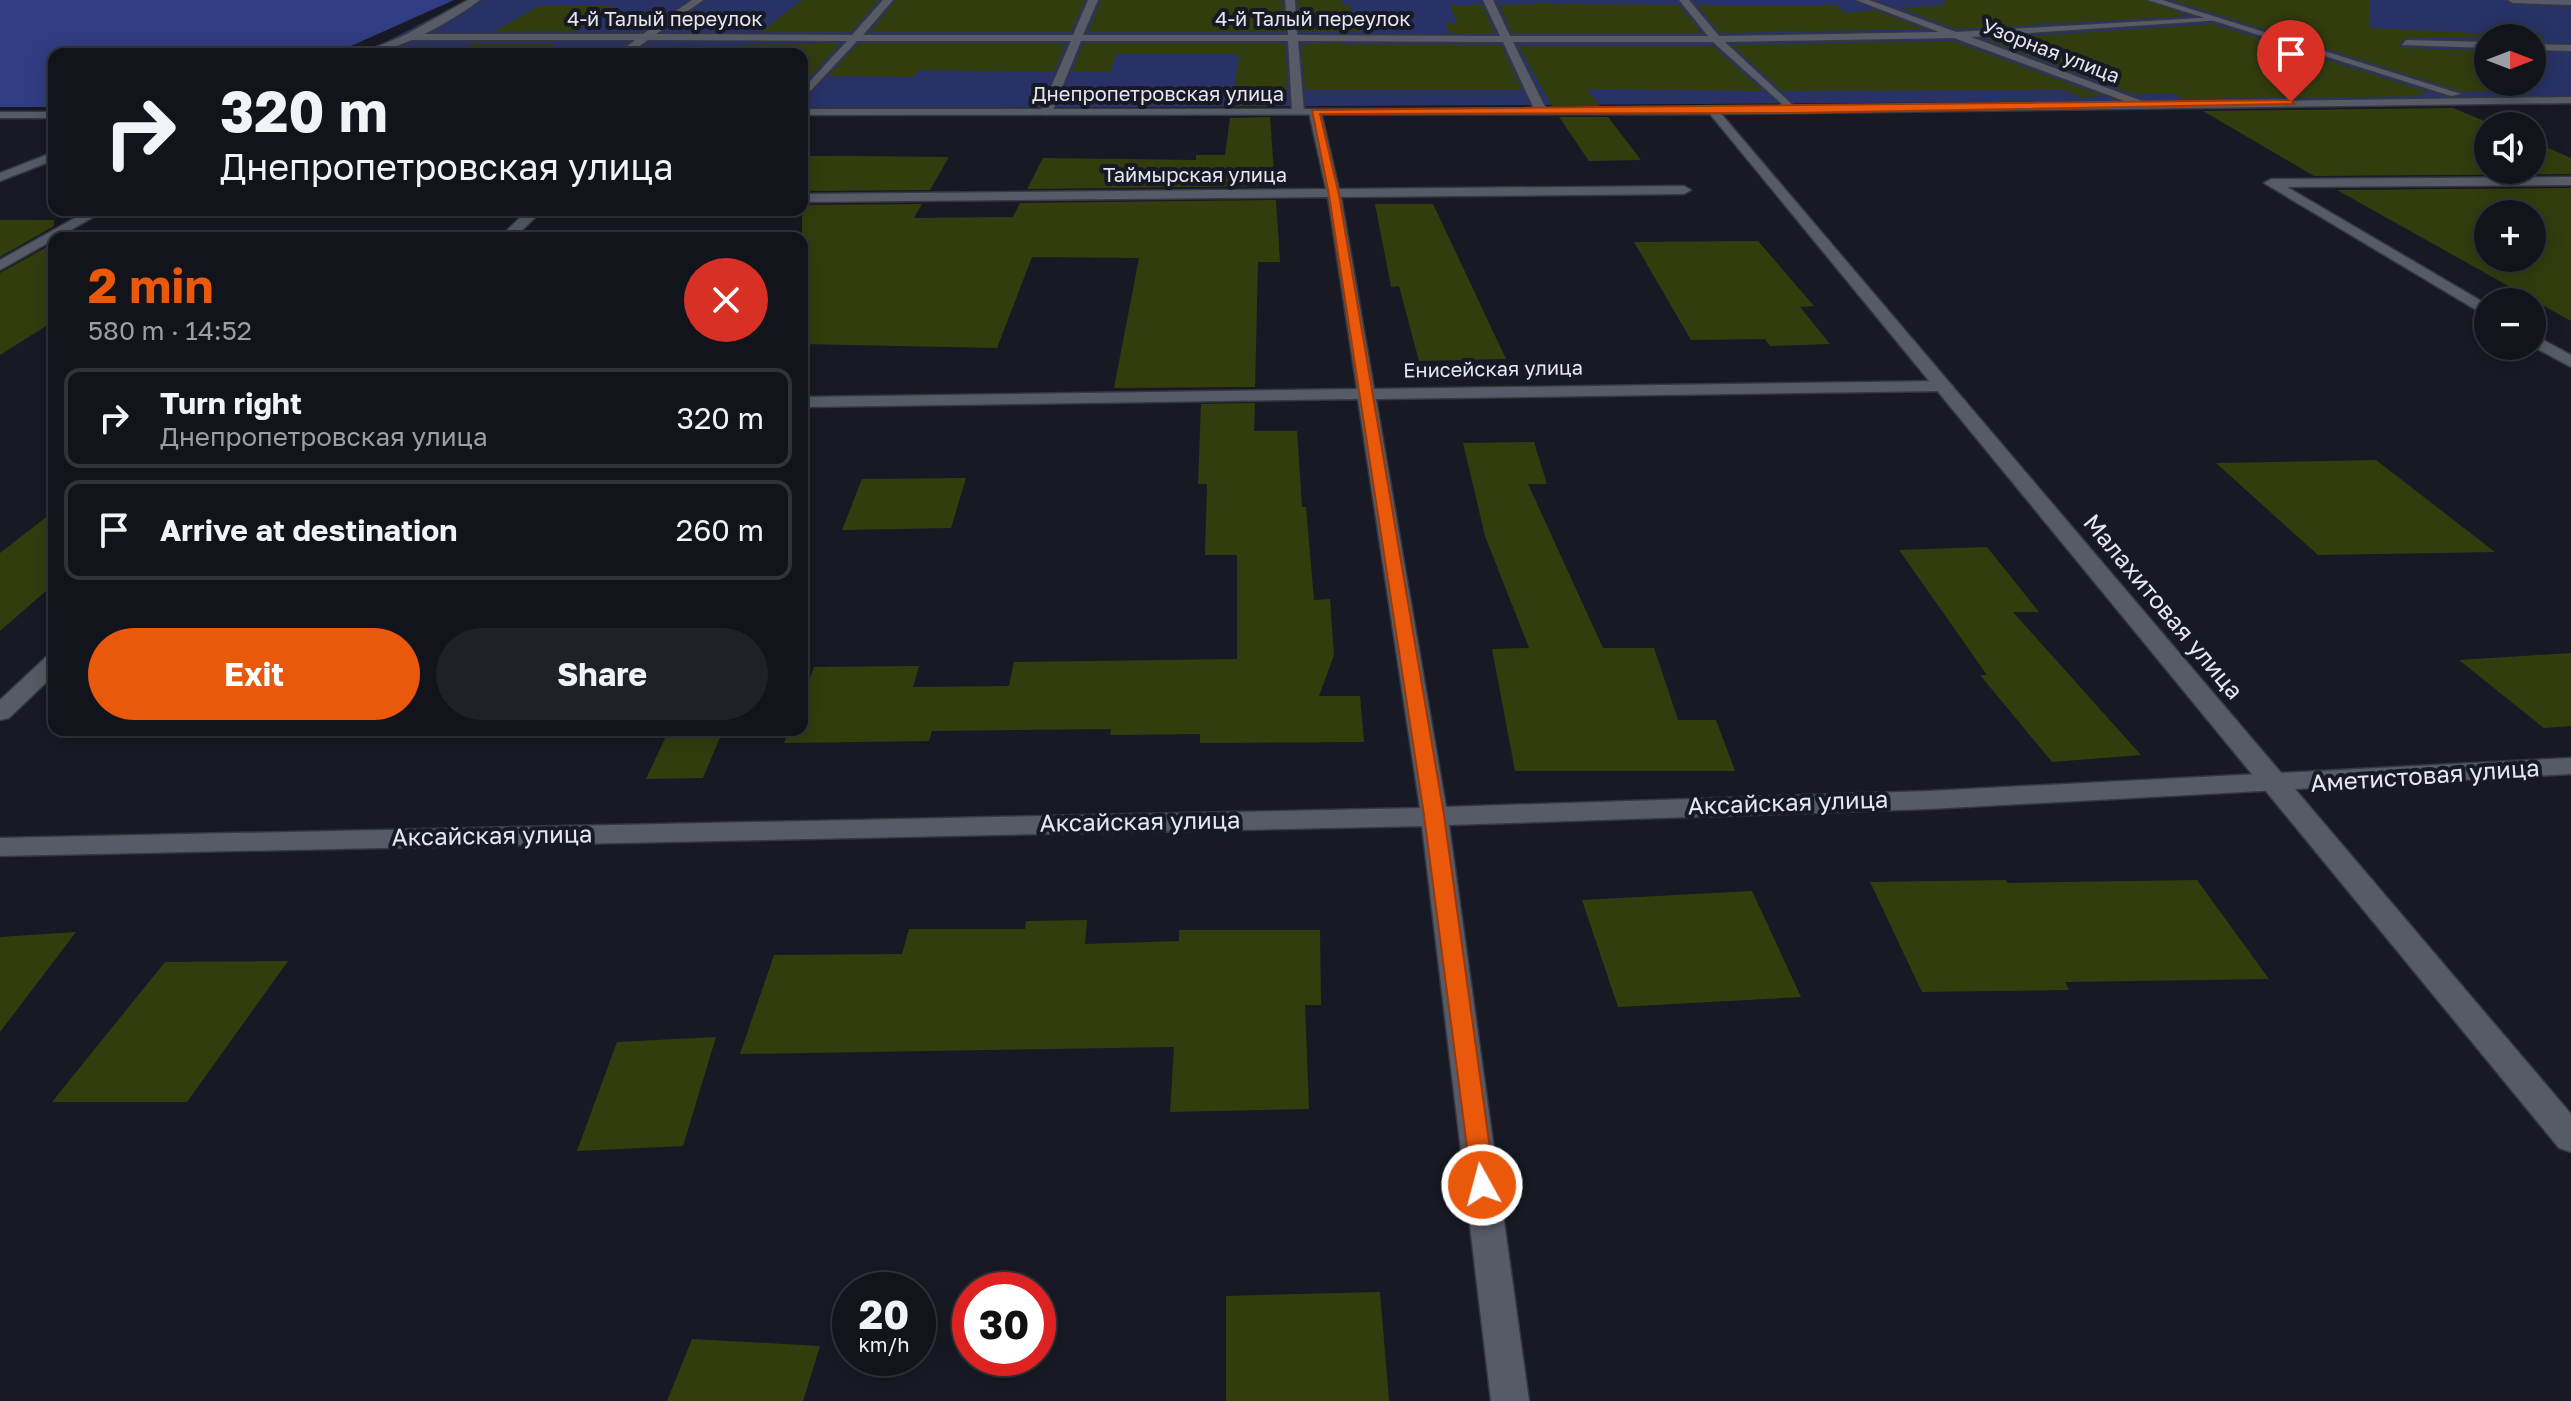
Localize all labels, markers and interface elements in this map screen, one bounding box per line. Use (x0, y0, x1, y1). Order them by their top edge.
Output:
street label: 4-й Талый переулок (567, 6, 763, 30)
street label: 4-й Талый переулок (1215, 6, 1411, 30)
street label: Узорная улица (1979, 13, 2124, 87)
pin (2257, 20, 2325, 102)
north arrow (2474, 24, 2546, 96)
map controls (2474, 24, 2546, 360)
icon: arrive (2269, 32, 2313, 76)
text: 320 m (220, 77, 388, 144)
icon: right (88, 80, 192, 184)
street label: Днепропетровская улица (1032, 81, 1284, 105)
button: sound (2474, 112, 2546, 184)
text: Днепропетровская улица (220, 145, 674, 188)
street label: Таймырская улица (1103, 162, 1287, 186)
button: + (2474, 200, 2546, 272)
text: 2 min (88, 256, 213, 314)
button: close (684, 258, 768, 342)
button: − (2474, 288, 2546, 360)
text: 580 m · 14:52 (88, 315, 252, 346)
street label: Енисейская улица (1403, 354, 1583, 382)
text: Turn right (160, 385, 302, 421)
icon: right (92, 396, 136, 440)
text: 320 m (676, 400, 764, 436)
text: Днепропетровская улица (160, 421, 488, 452)
icon: arrive (92, 508, 136, 552)
street label: Малахитовая улица (2078, 508, 2250, 704)
text: Arrive at destination (160, 512, 457, 548)
text: 260 m (676, 512, 764, 548)
button: Exit (88, 628, 420, 720)
button: Share (436, 628, 768, 720)
street label: Аметистовая улица (2309, 752, 2540, 797)
street label: Аксайская улица (1687, 784, 1889, 819)
street label: Аксайская улица (1039, 804, 1241, 837)
street label: Аксайская улица (391, 818, 593, 851)
position arrow (1440, 1143, 1524, 1227)
speed limit sign: 30 (952, 1272, 1056, 1376)
text: 20 (859, 1290, 909, 1338)
text: km/h (859, 1332, 909, 1356)

